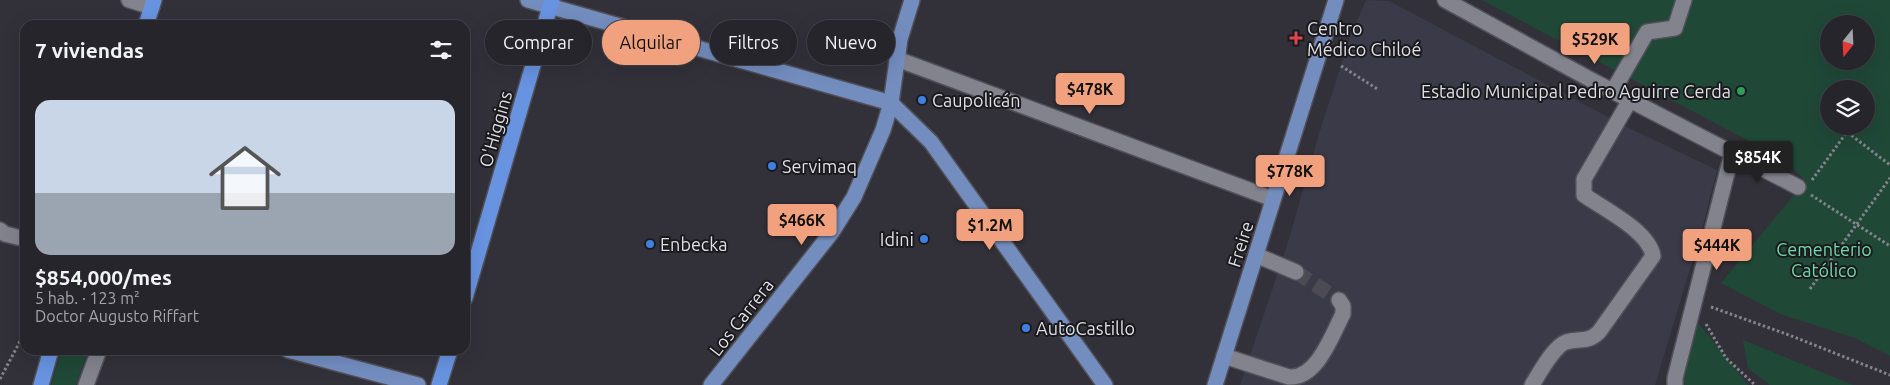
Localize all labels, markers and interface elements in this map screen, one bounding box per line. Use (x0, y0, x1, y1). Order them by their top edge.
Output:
north arrow (1820, 15, 1875, 70)
map controls (1820, 15, 1875, 135)
place label: Centro Médico Chiloé (1307, 18, 1421, 59)
chip: Comprar (485, 20, 592, 65)
chip: Alquilar (602, 20, 700, 65)
chip: Filtros (710, 20, 797, 65)
chip: Nuevo (807, 20, 895, 65)
pin: $529K (1560, 22, 1630, 65)
text: $529K (1572, 30, 1618, 48)
marker: Centro Médico Chiloé (1289, 31, 1303, 45)
icon: filters (427, 36, 455, 64)
text: 7 viviendas (35, 38, 144, 62)
pin: $478K (1055, 72, 1125, 115)
text: $478K (1067, 80, 1113, 98)
button: layers (1820, 80, 1875, 135)
place label: Estadio Municipal Pedro Aguirre Cerda (1421, 81, 1731, 101)
marker: Estadio Municipal Pedro Aguirre Cerda (1735, 85, 1747, 97)
street label: O'Higgins (475, 88, 515, 169)
place label: Caupolicán (932, 90, 1021, 110)
marker: Caupolicán (916, 94, 928, 106)
icon: home (200, 133, 290, 223)
pin: $854K (1723, 140, 1793, 183)
text: $854K (1735, 148, 1781, 166)
pin: $778K (1255, 154, 1325, 197)
place label: Servimaq (782, 156, 857, 176)
marker: Servimaq (766, 160, 778, 172)
text: $778K (1267, 162, 1313, 180)
pin: $466K (767, 204, 837, 246)
pin: $1.2M (955, 208, 1025, 251)
text: $466K (779, 211, 825, 229)
text: $1.2M (967, 216, 1013, 234)
street label: Freire (1223, 219, 1257, 269)
pin: $444K (1682, 228, 1752, 271)
place label: Idini (880, 229, 914, 249)
marker: Idini (918, 233, 930, 245)
place label: Enbecka (660, 234, 728, 254)
text: $444K (1694, 236, 1740, 254)
marker: Enbecka (644, 238, 656, 250)
park label: Cementerio Católico (1776, 239, 1872, 280)
text: $854,000/mes (35, 265, 172, 289)
street label: Los Carrera (705, 275, 777, 359)
text: 5 hab. · 123 m² (35, 289, 140, 307)
text: Doctor Augusto Riffart (35, 307, 199, 325)
place label: AutoCastillo (1036, 318, 1135, 338)
marker: AutoCastillo (1020, 322, 1032, 334)

